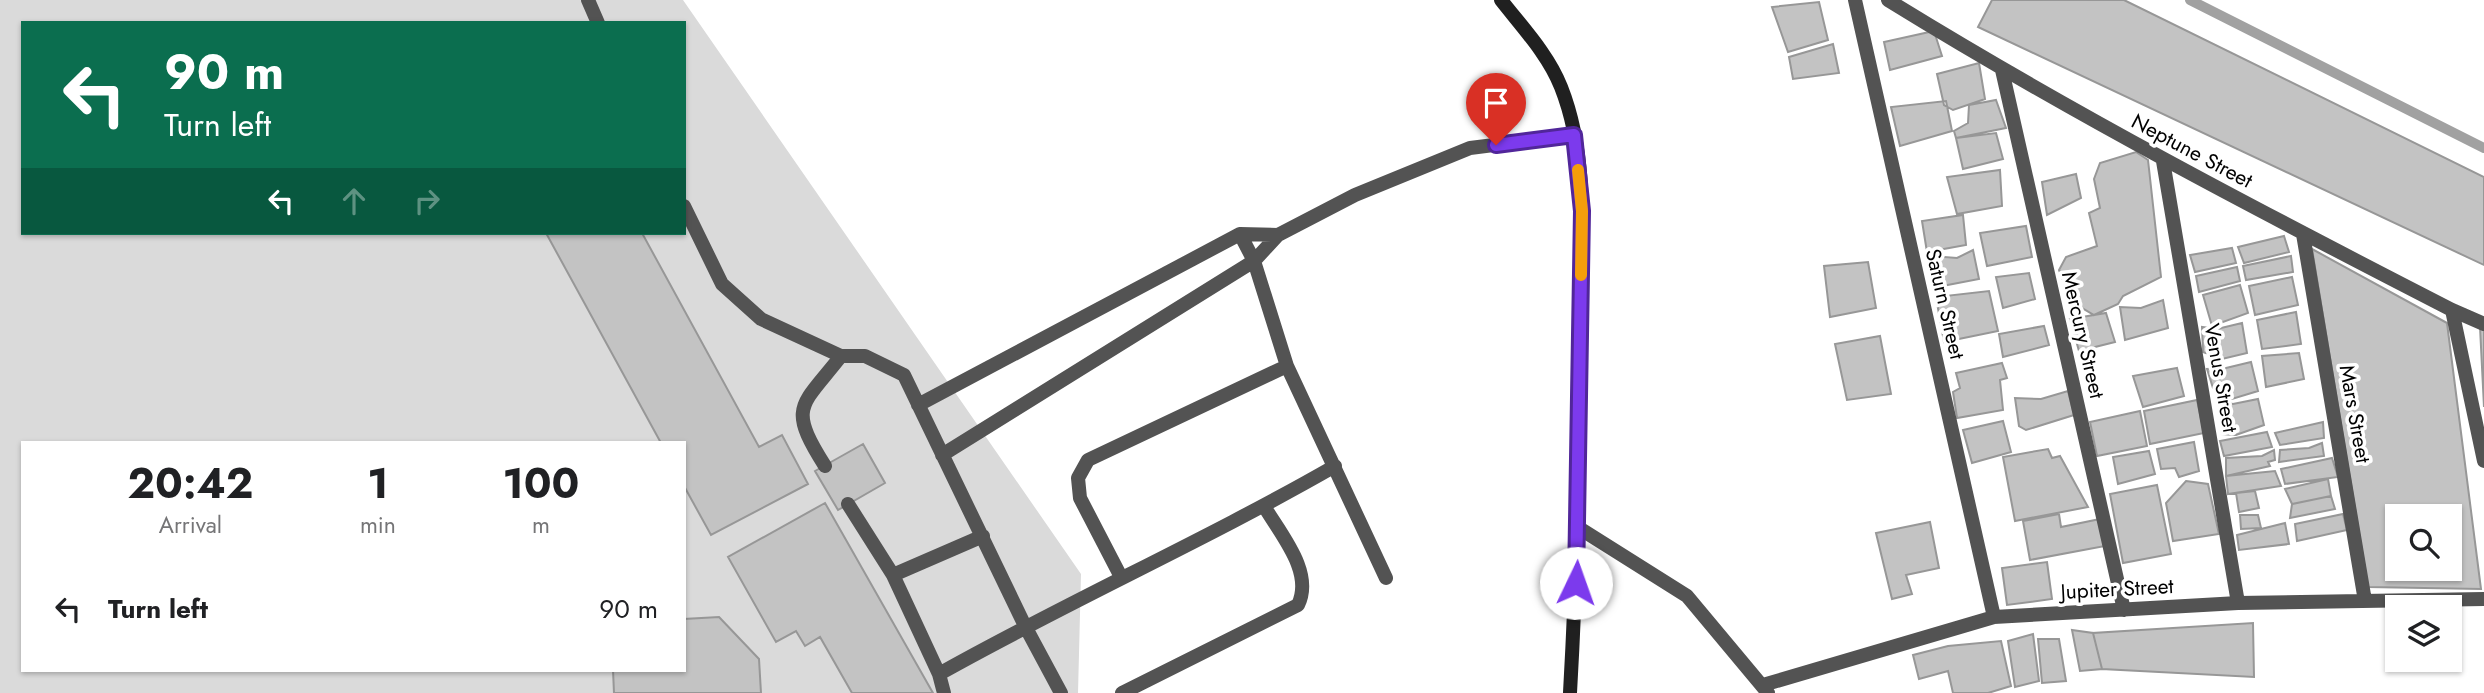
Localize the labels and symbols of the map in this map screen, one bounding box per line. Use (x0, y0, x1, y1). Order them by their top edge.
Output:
pin (1466, 73, 1526, 145)
street label: Neptune Street (2126, 106, 2258, 196)
street label: Saturn Street (1918, 246, 1972, 362)
street label: Mercury Street (2054, 269, 2112, 401)
street label: Venus Street (2197, 321, 2245, 435)
street label: Mars Street (2332, 363, 2378, 465)
position arrow (1539, 546, 1613, 620)
street label: Jupiter Street (2057, 571, 2174, 607)

